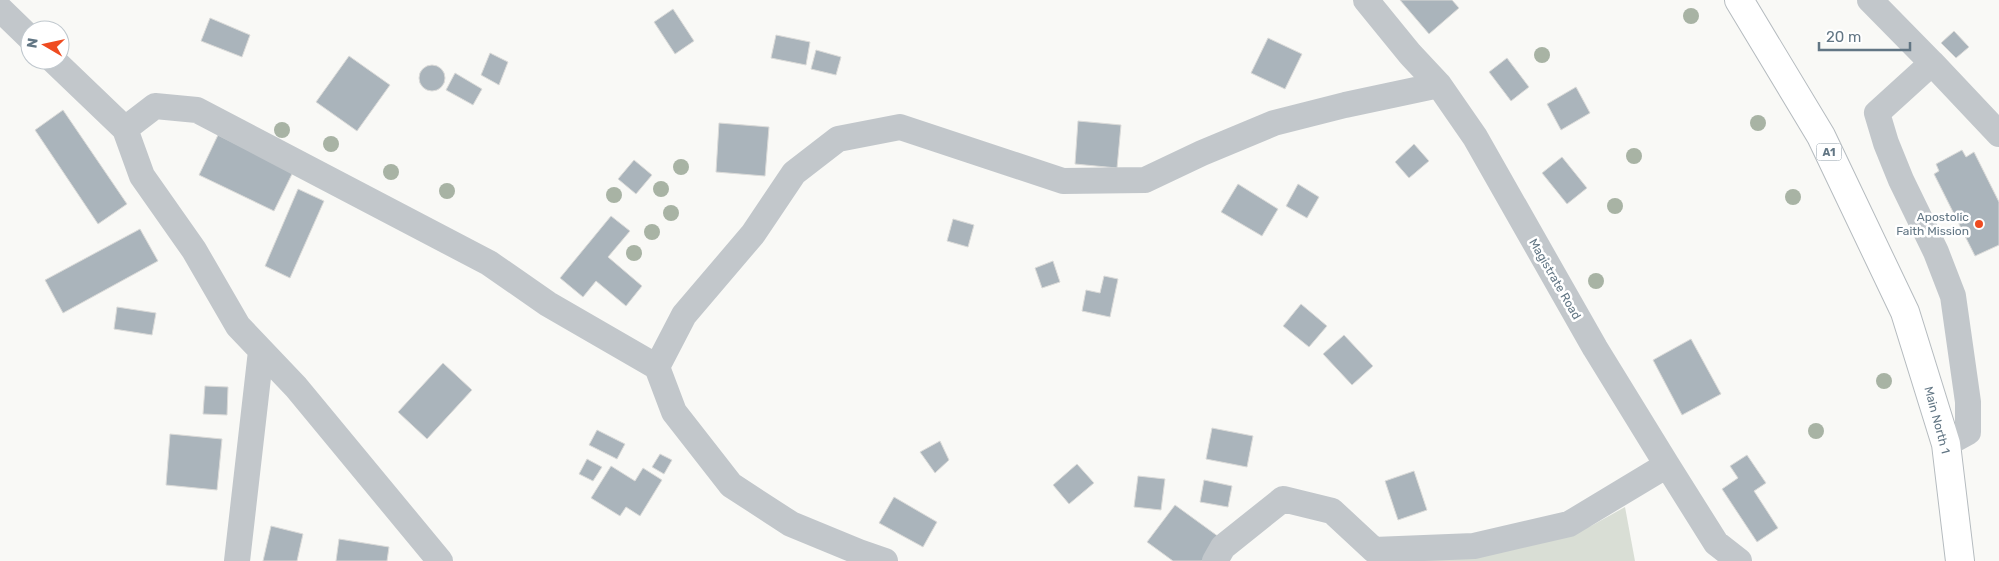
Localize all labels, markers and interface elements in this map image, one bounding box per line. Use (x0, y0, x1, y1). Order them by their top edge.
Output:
north arrow (20, 20, 70, 70)
scale bar (1819, 20, 1910, 52)
text: 20 m (1826, 28, 1861, 46)
text: N (23, 37, 42, 49)
road number: A1 (1816, 144, 1842, 160)
place label: Apostolic Faith Mission (1896, 210, 1969, 238)
marker: Apostolic Faith Mission (1973, 218, 1985, 230)
street label: Magistrate Road (1526, 236, 1584, 322)
street label: Main North 1 (1921, 385, 1953, 455)

